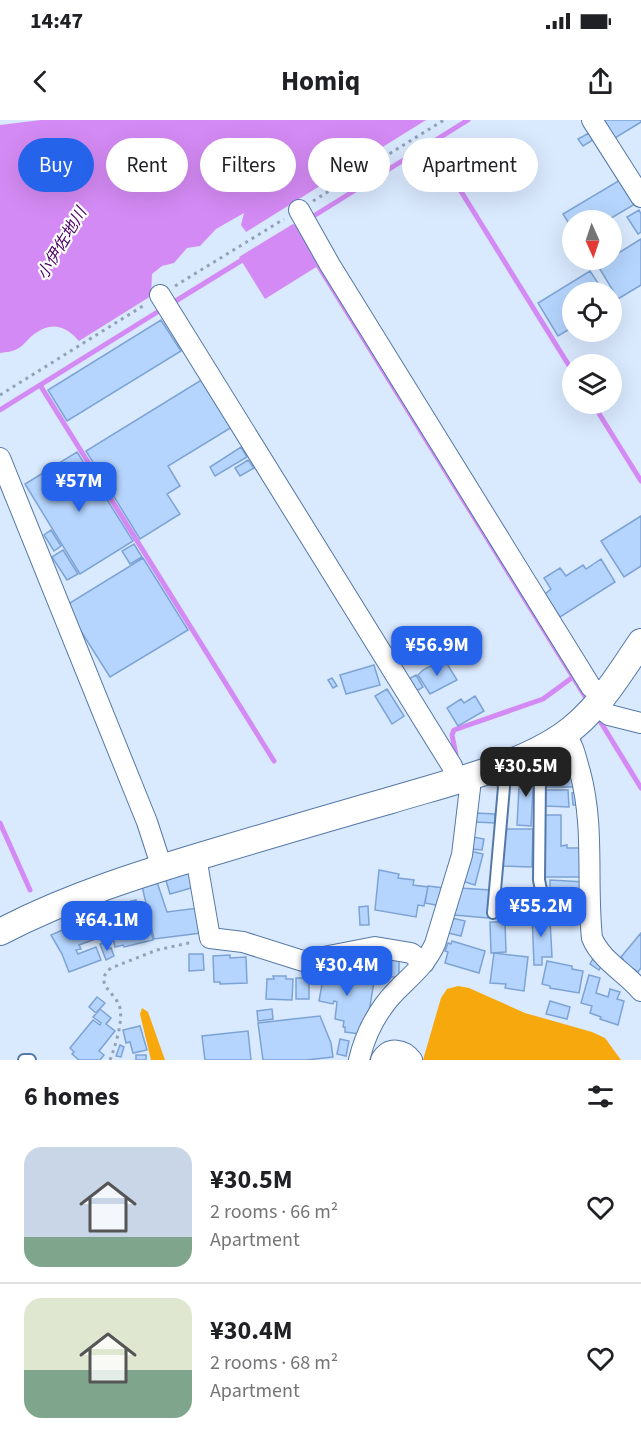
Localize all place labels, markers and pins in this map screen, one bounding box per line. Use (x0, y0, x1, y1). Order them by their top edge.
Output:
pin: ¥57M (43, 462, 115, 513)
pin: ¥56.9M (388, 626, 486, 677)
pin: ¥30.5M (477, 747, 575, 798)
pin: ¥55.2M (492, 887, 590, 938)
pin: ¥64.1M (58, 901, 156, 952)
pin: ¥30.4M (298, 946, 396, 997)

